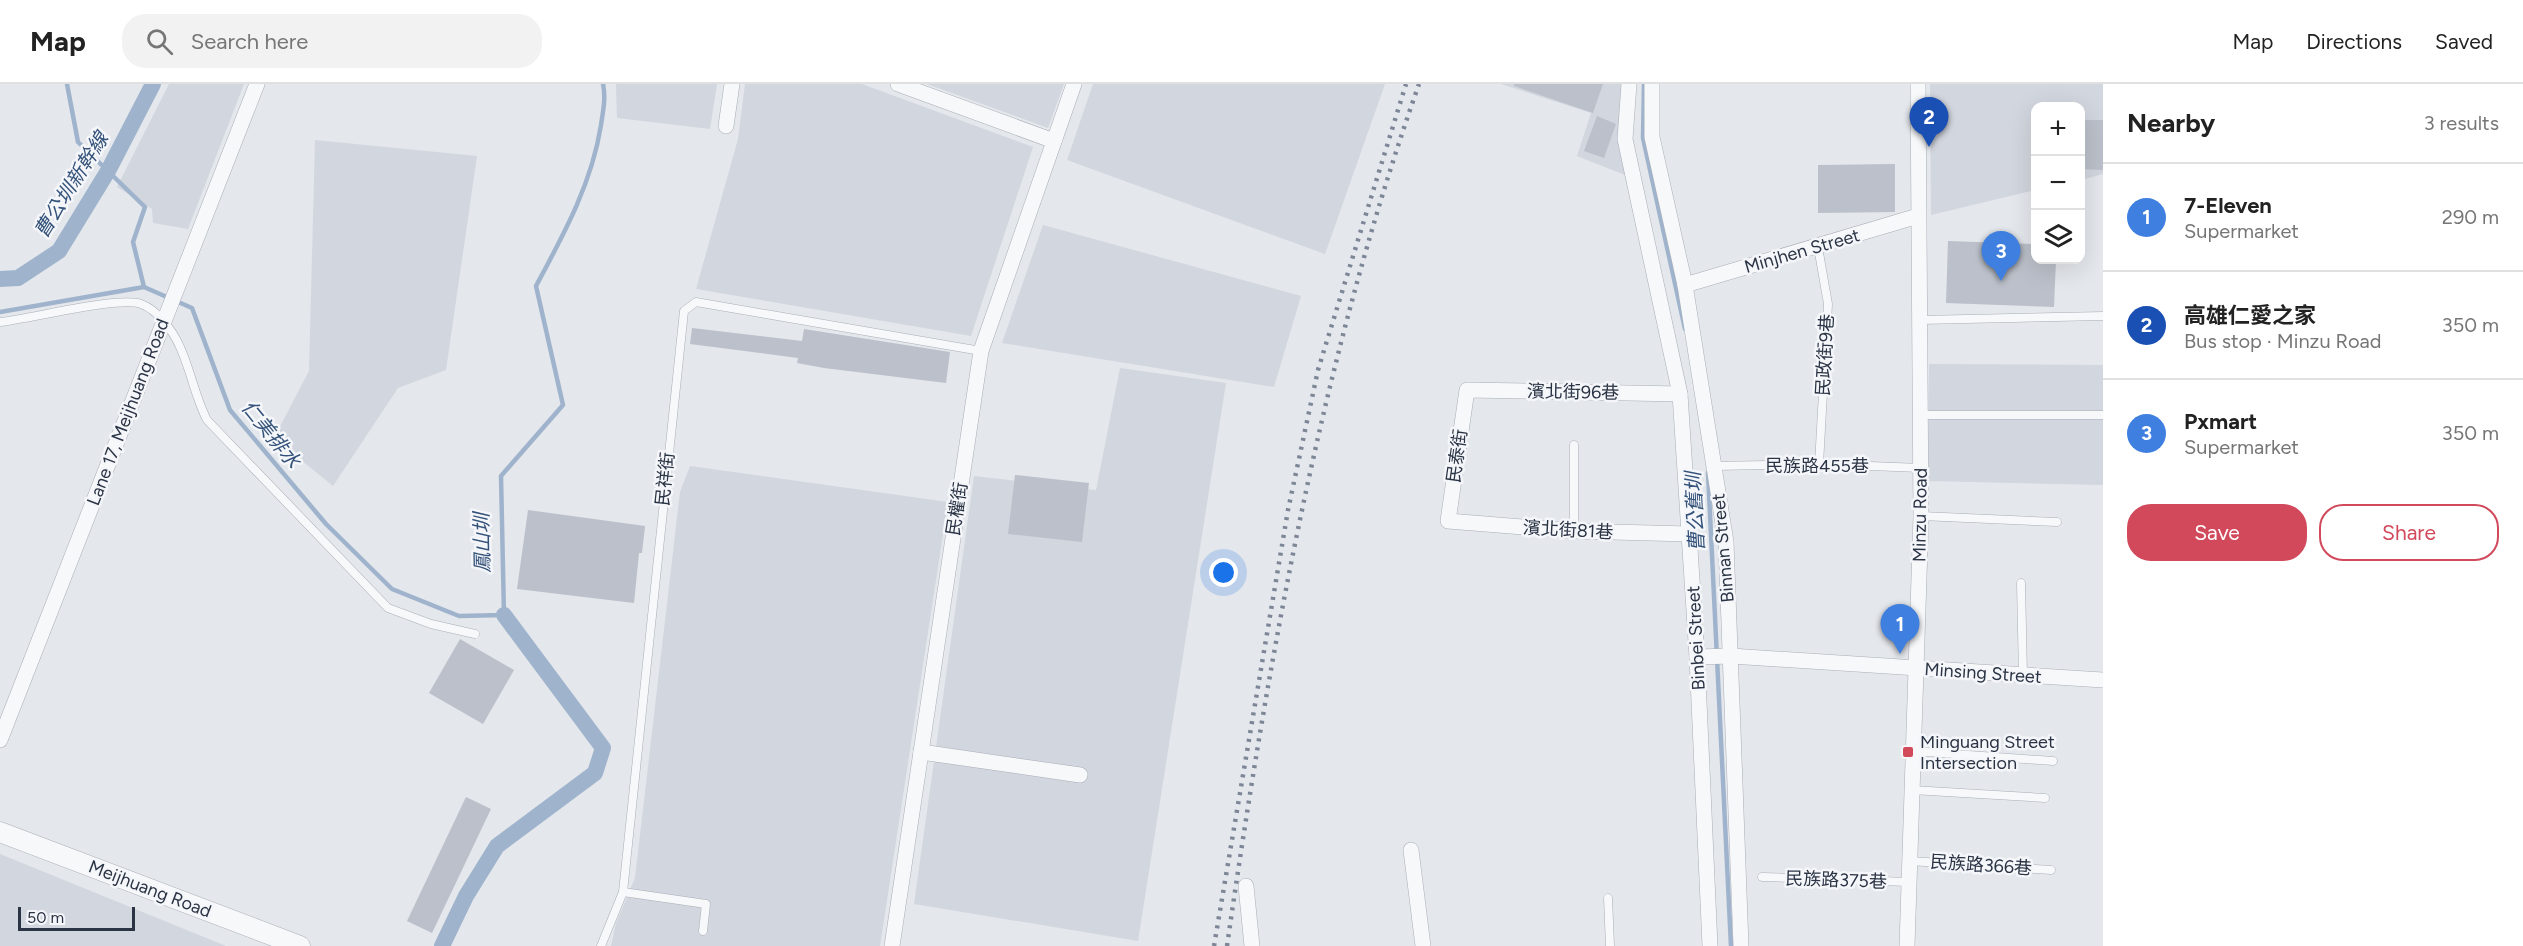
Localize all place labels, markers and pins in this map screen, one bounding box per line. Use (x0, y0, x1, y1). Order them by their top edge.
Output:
pin: 2 (1910, 98, 1948, 147)
pin: 3 (1982, 232, 2020, 281)
pin: 1 (1880, 604, 1920, 654)
place label: Minguang Street Intersection (1920, 731, 2055, 774)
marker: Minguang Street Intersection (1901, 745, 1915, 759)

